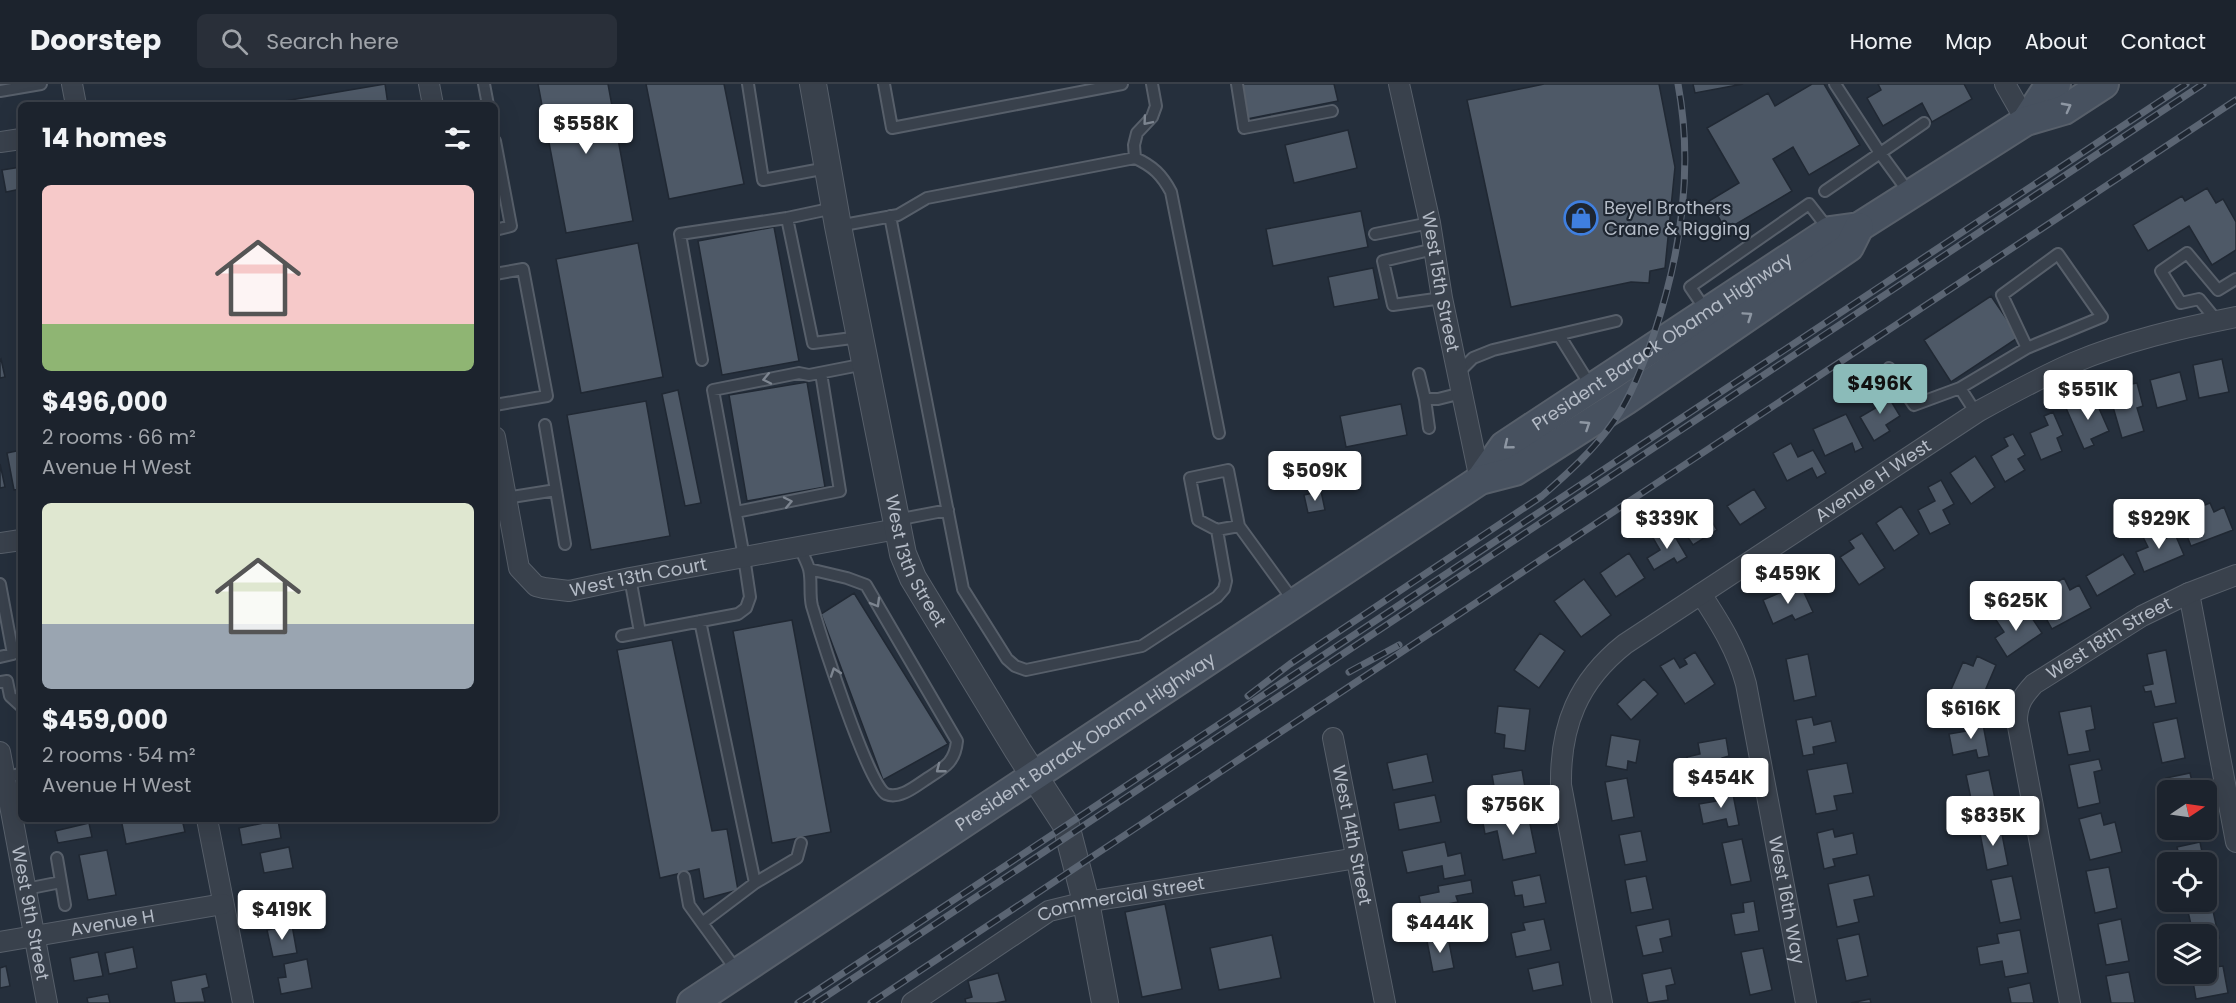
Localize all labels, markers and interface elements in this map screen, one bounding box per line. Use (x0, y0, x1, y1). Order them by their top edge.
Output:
search box (197, 14, 617, 68)
text: Doorstep (30, 21, 161, 60)
icon: search (218, 25, 251, 58)
text: Search here (266, 26, 399, 57)
text: Home (1850, 27, 1912, 56)
text: Map (1945, 27, 1992, 56)
text: About (2025, 27, 2088, 56)
text: Contact (2121, 27, 2206, 56)
one-way arrow (2061, 103, 2071, 114)
pin: $558K (544, 104, 628, 155)
text: $558K (553, 109, 619, 137)
one-way arrow (1143, 114, 1154, 125)
text: 14 homes (42, 120, 167, 156)
icon: filters (441, 122, 474, 155)
place label: Beyel Brothers Crane & Rigging (1604, 195, 1750, 241)
shop icon: Beyel Brothers Crane & Rigging (1563, 200, 1599, 236)
street label: West 15th Street (1416, 209, 1466, 354)
icon: home (204, 224, 312, 332)
street label: President Barack Obama Highway (1527, 246, 1797, 436)
one-way arrow (1742, 312, 1753, 323)
pin: $496K (1838, 364, 1922, 415)
text: $496K (1847, 369, 1913, 397)
pin: $551K (2046, 370, 2130, 421)
one-way arrow (762, 372, 772, 385)
text: $551K (2058, 375, 2118, 403)
text: $496,000 (42, 384, 168, 420)
one-way arrow (1580, 421, 1591, 432)
text: 2 rooms · 66 m² (42, 423, 196, 451)
street label: Avenue H West (1810, 433, 1936, 528)
one-way arrow (1504, 438, 1515, 449)
pin: $509K (1273, 451, 1357, 502)
text: Avenue H West (42, 453, 191, 481)
text: $509K (1282, 456, 1348, 484)
street label: West 13th Street (879, 492, 953, 631)
one-way arrow (783, 496, 793, 509)
pin: $339K (1625, 499, 1709, 550)
pin: $929K (2117, 499, 2201, 550)
text: $339K (1635, 504, 1699, 532)
text: $929K (2127, 504, 2191, 532)
icon: home (204, 542, 312, 650)
street label: West 13th Court (567, 551, 709, 603)
pin: $459K (1746, 554, 1830, 605)
text: $459K (1755, 559, 1821, 587)
pin: $625K (1974, 581, 2058, 632)
text: $625K (1984, 586, 2048, 614)
street label: West 18th Street (2041, 590, 2176, 685)
one-way arrow (869, 597, 880, 607)
street label: President Barack Obama Highway (950, 646, 1220, 837)
one-way arrow (829, 667, 842, 678)
pin: $616K (1929, 689, 2013, 740)
text: $616K (1941, 694, 2001, 722)
text: $459,000 (42, 702, 168, 738)
text: 2 rooms · 54 m² (42, 741, 196, 769)
pin: $454K (1679, 758, 1763, 809)
one-way arrow (936, 762, 947, 773)
street label: West 14th Street (1327, 763, 1379, 907)
text: $454K (1687, 763, 1755, 791)
text: Avenue H West (42, 771, 191, 799)
north arrow (2157, 780, 2217, 840)
map controls (2157, 780, 2217, 984)
pin: $756K (1471, 785, 1555, 836)
text: $756K (1481, 790, 1545, 818)
pin: $835K (1951, 796, 2035, 847)
text: $835K (1960, 801, 2026, 829)
street label: West 16th Way (1763, 834, 1811, 966)
street label: West 9th Street (6, 844, 56, 983)
button: locate (2157, 852, 2217, 912)
street label: Commercial Street (1032, 870, 1206, 928)
pin: $419K (240, 890, 324, 941)
text: $419K (252, 895, 312, 923)
street label: Avenue H (68, 903, 156, 942)
pin: $444K (1398, 903, 1482, 954)
text: $444K (1406, 908, 1474, 936)
button: layers (2157, 924, 2217, 984)

